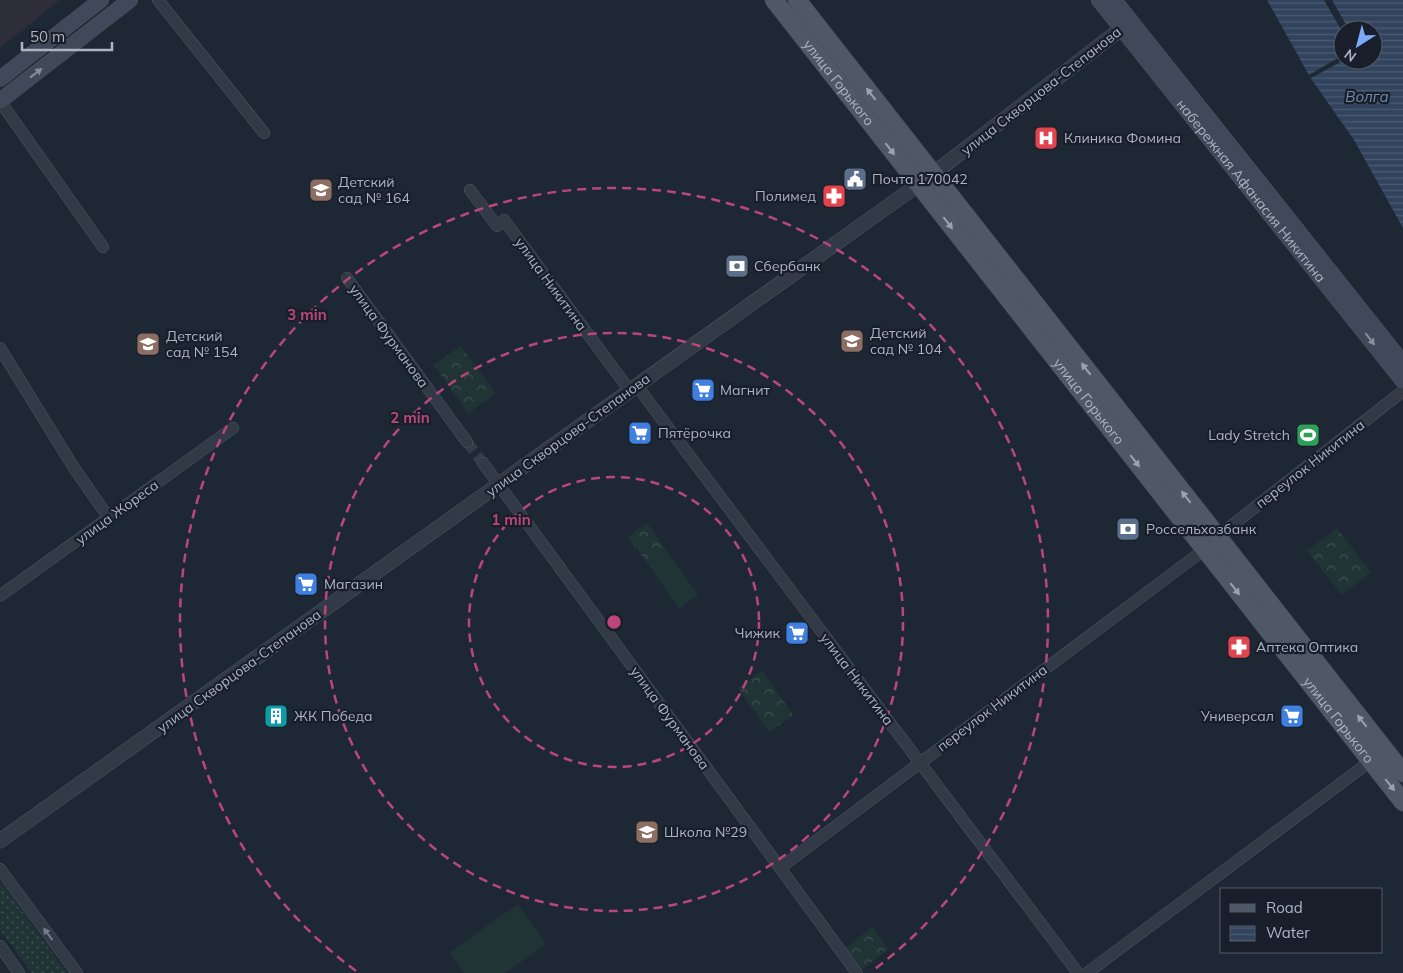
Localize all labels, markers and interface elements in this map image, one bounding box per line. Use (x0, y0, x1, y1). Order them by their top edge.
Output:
scale bar (22, 20, 112, 52)
north arrow (1333, 20, 1383, 70)
street label: улица Скворцова-Степанова (957, 23, 1125, 159)
text: 50 m (30, 27, 65, 46)
street label: улица Горького (799, 36, 878, 129)
text: N (1341, 45, 1360, 66)
one-way arrow (29, 68, 43, 78)
water label: Волга (1345, 87, 1389, 106)
one-way arrow (865, 88, 876, 101)
street label: набережная Афанасия Никитина (1173, 95, 1330, 286)
hospital icon: Клиника Фомина (1033, 125, 1059, 151)
place label: Клиника Фомина (1064, 129, 1181, 147)
one-way arrow (885, 142, 896, 155)
public building icon: Почта 170042 (842, 166, 868, 192)
place label: Почта 170042 (872, 170, 968, 188)
place label: Детский сад № 164 (338, 173, 410, 207)
school or university icon: Детский сад № 164 (308, 177, 334, 203)
pharmacy icon: Полимед (821, 183, 847, 209)
place label: Полимед (755, 187, 816, 205)
one-way arrow (943, 216, 954, 229)
street label: улица Никитина (511, 234, 591, 334)
bank icon: Сбербанк (724, 253, 750, 279)
place label: Сбербанк (754, 257, 821, 275)
street label: улица Фурманова (345, 281, 433, 391)
text: 3 min (287, 305, 327, 324)
place label: Детский сад № 104 (870, 324, 942, 358)
place label: Детский сад № 154 (166, 327, 238, 361)
school or university icon: Детский сад № 104 (839, 328, 865, 354)
school or university icon: Детский сад № 154 (135, 331, 161, 357)
one-way arrow (1364, 332, 1375, 345)
street label: улица Горького (1049, 354, 1128, 448)
one-way arrow (1081, 362, 1091, 376)
street label: улица Скворцова-Степанова (482, 369, 654, 501)
supermarket icon: Магнит (690, 377, 716, 403)
place label: Магнит (720, 381, 770, 399)
text: 2 min (390, 408, 430, 427)
street label: переулок Никитина (1252, 416, 1368, 512)
supermarket icon: Пятёрочка (627, 420, 653, 446)
sports icon: Lady Stretch (1295, 422, 1321, 448)
place label: Пятёрочка (658, 424, 731, 442)
place label: Lady Stretch (1208, 426, 1290, 444)
one-way arrow (1130, 454, 1140, 468)
street label: улица Жореса (72, 476, 162, 548)
one-way arrow (1181, 491, 1192, 504)
text: 1 min (491, 510, 531, 529)
bank icon: Россельхозбанк (1115, 516, 1141, 542)
place label: Россельхозбанк (1146, 520, 1257, 538)
supermarket icon: Магазин (293, 571, 319, 597)
place label: Магазин (324, 575, 383, 593)
one-way arrow (1230, 582, 1241, 595)
street label: улица Скворцова-Степанова (153, 605, 325, 737)
centre of rings (605, 613, 623, 631)
supermarket icon: Чижик (784, 620, 810, 646)
place label: Чижик (735, 624, 780, 642)
street label: улица Никитина (816, 629, 898, 729)
pharmacy icon: Аптека Оптика (1226, 634, 1252, 660)
place label: Аптека Оптика (1256, 638, 1358, 656)
street label: переулок Никитина (933, 661, 1051, 755)
street label: улица Фурманова (626, 663, 714, 773)
street label: улица Горького (1299, 673, 1378, 767)
building icon: ЖК Победа (263, 703, 289, 729)
supermarket icon: Универсал (1279, 703, 1305, 729)
place label: ЖК Победа (294, 707, 373, 725)
place label: Универсал (1200, 707, 1274, 725)
one-way arrow (1357, 715, 1368, 728)
one-way arrow (1384, 778, 1395, 791)
school or university icon: Школа №29 (634, 819, 660, 845)
place label: Школа №29 (664, 823, 747, 841)
legend (1220, 888, 1383, 953)
text: Road (1266, 898, 1303, 917)
text: Water (1266, 923, 1310, 942)
one-way arrow (43, 927, 53, 941)

